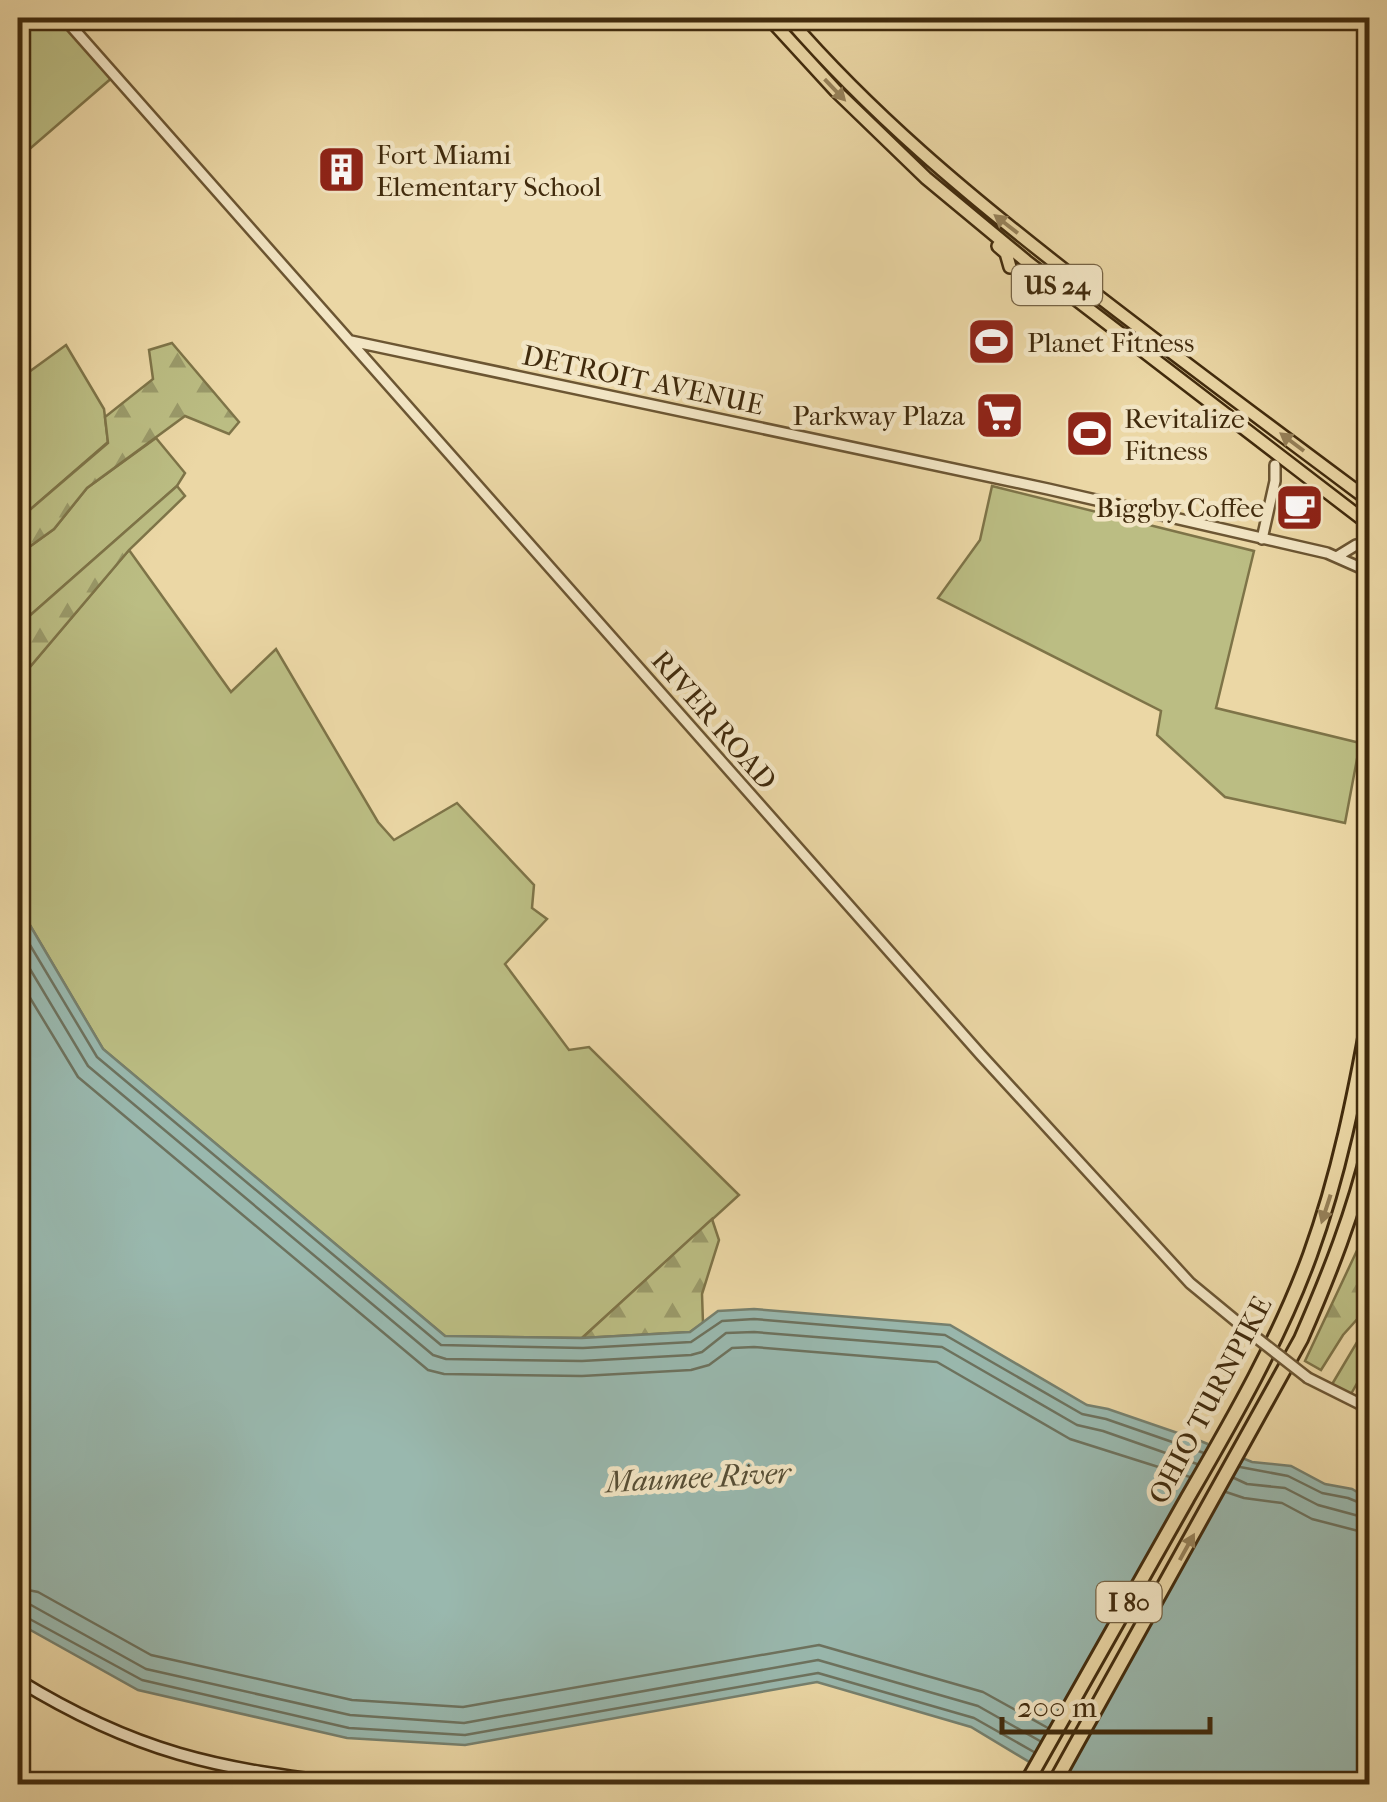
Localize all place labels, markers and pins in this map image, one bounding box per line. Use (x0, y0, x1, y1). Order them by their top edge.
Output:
place label: Fort Miami Elementary School (376, 138, 602, 203)
building icon: Fort Miami Elementary School (315, 144, 367, 196)
sports icon: Planet Fitness (966, 316, 1018, 368)
place label: Planet Fitness (1027, 326, 1194, 359)
supermarket icon: Parkway Plaza (974, 389, 1026, 441)
place label: Parkway Plaza (792, 399, 966, 432)
place label: Revitalize Fitness (1124, 402, 1245, 467)
sports icon: Revitalize Fitness (1063, 408, 1115, 460)
cafe icon: Biggby Coffee (1273, 481, 1325, 533)
place label: Biggby Coffee (1096, 491, 1264, 524)

